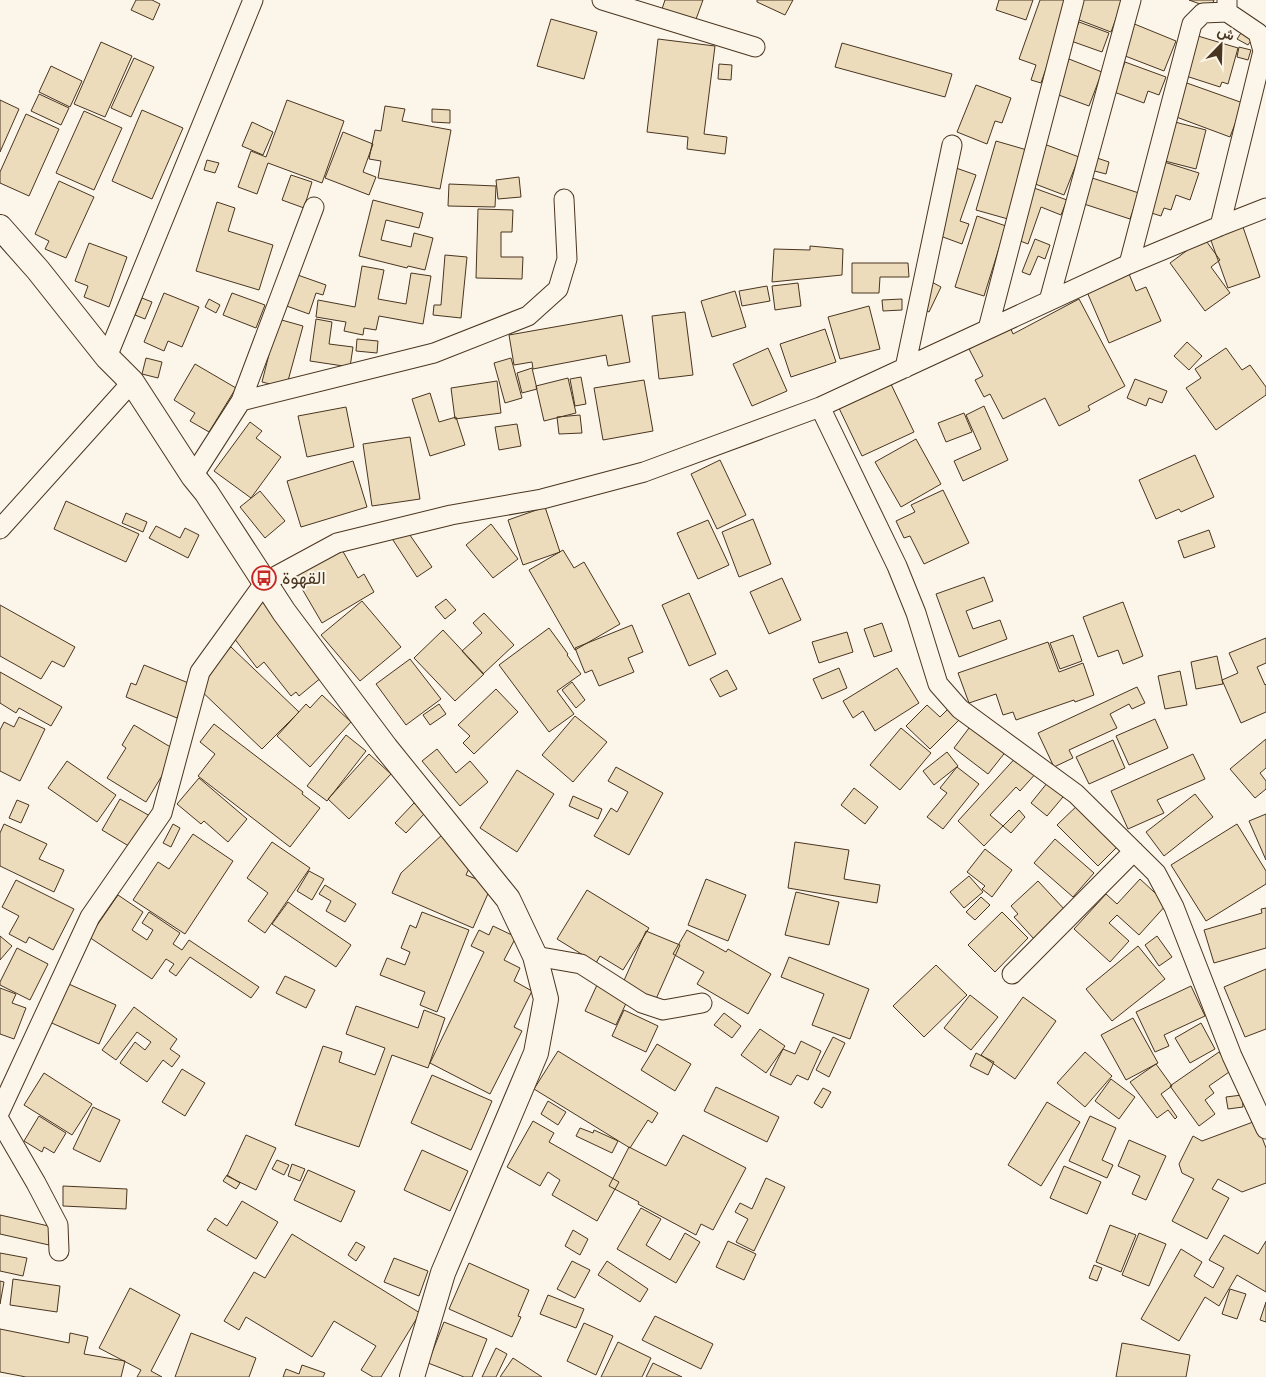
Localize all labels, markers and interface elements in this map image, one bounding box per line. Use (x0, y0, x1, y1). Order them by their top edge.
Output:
north arrow (1196, 20, 1246, 70)
text: ش (1215, 22, 1237, 45)
bus stop icon: القهوة (251, 565, 277, 591)
place label: القهوة (282, 568, 326, 589)

